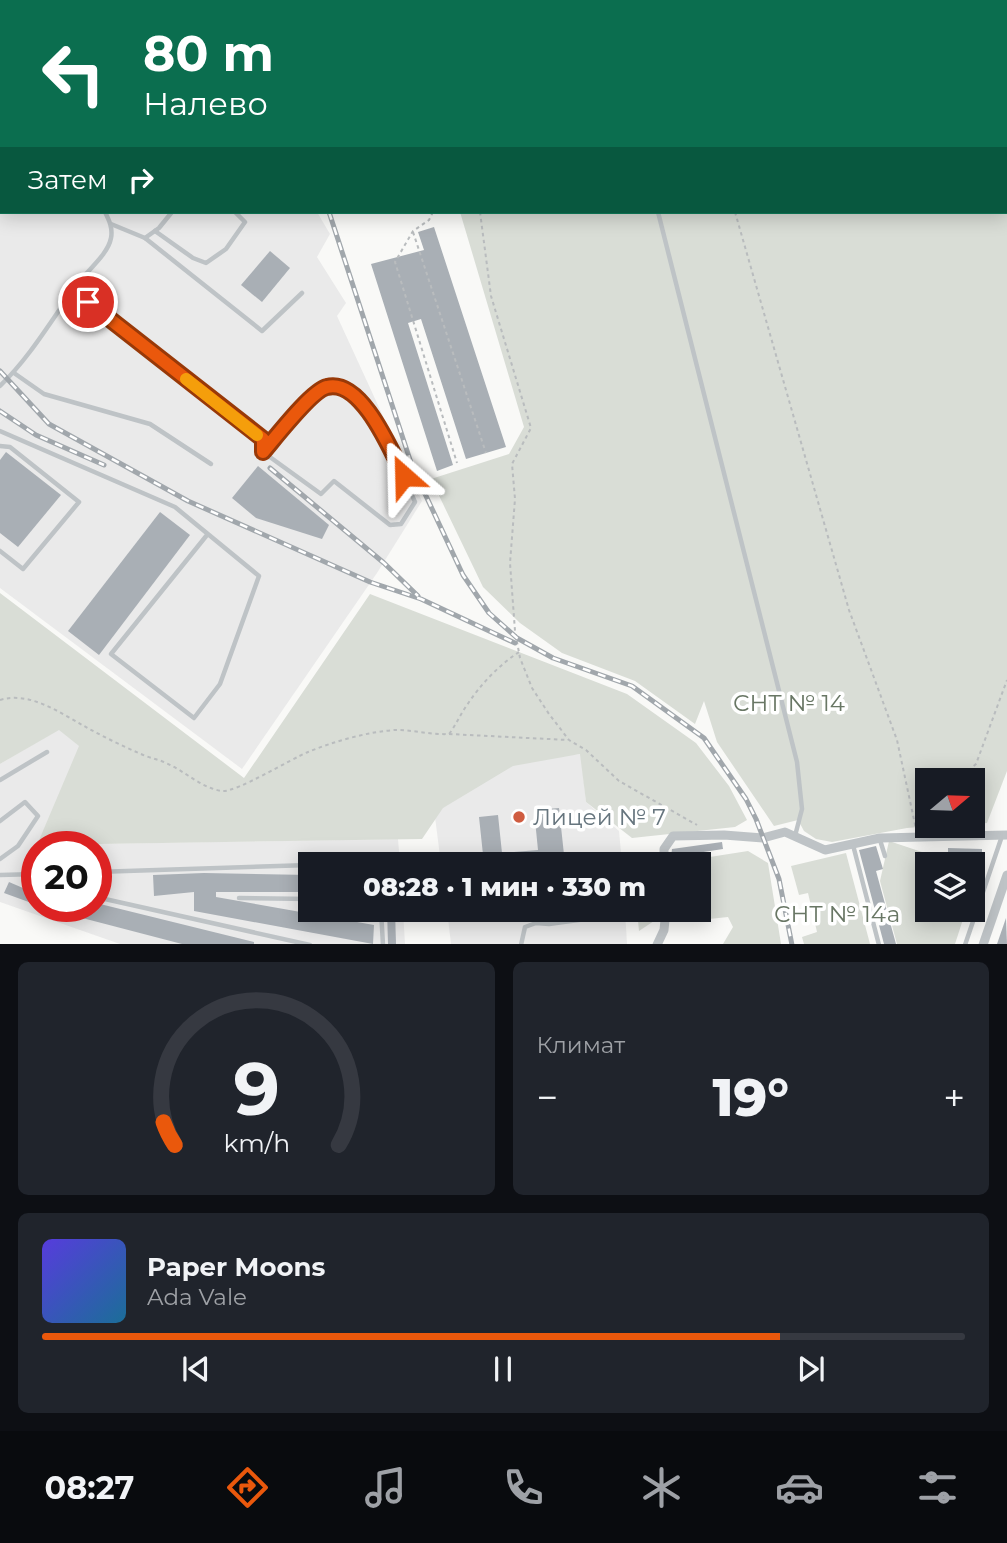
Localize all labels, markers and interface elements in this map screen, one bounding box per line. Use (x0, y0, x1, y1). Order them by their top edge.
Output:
text: 80 m (143, 24, 274, 83)
icon: left (28, 28, 119, 119)
text: Налево (143, 84, 268, 123)
icon: right (122, 161, 160, 199)
text: Затем (28, 164, 108, 196)
pin (58, 272, 118, 332)
icon: arrive (69, 283, 107, 321)
position arrow (367, 439, 441, 513)
park label: СНТ № 14 (733, 689, 845, 717)
north arrow (915, 768, 985, 838)
map controls (915, 768, 985, 922)
place label: Лицей № 7 (533, 803, 666, 831)
marker: Лицей № 7 (511, 809, 527, 825)
speed limit sign: 20 (21, 831, 112, 922)
button: layers (915, 852, 985, 922)
text: 08:28 · 1 мин · 330 m (363, 871, 646, 903)
park label: СНТ № 14а (774, 900, 900, 928)
text: Климат (537, 1031, 625, 1059)
text: 9 (233, 1045, 279, 1133)
text: 19° (713, 1066, 789, 1129)
text: − (537, 1074, 558, 1121)
text: + (943, 1074, 965, 1121)
text: km/h (223, 1127, 290, 1157)
text: Paper Moons (147, 1251, 325, 1283)
text: Ada Vale (147, 1283, 247, 1311)
icon: previous (177, 1350, 215, 1388)
icon: pause (484, 1350, 522, 1388)
icon: next (792, 1350, 830, 1388)
icon: directions (223, 1463, 272, 1512)
icon: music (361, 1463, 410, 1512)
icon: phone (499, 1463, 548, 1512)
icon: climate (637, 1463, 686, 1512)
icon: car (775, 1463, 824, 1512)
icon: filters (913, 1463, 962, 1512)
text: 08:27 (45, 1468, 134, 1507)

